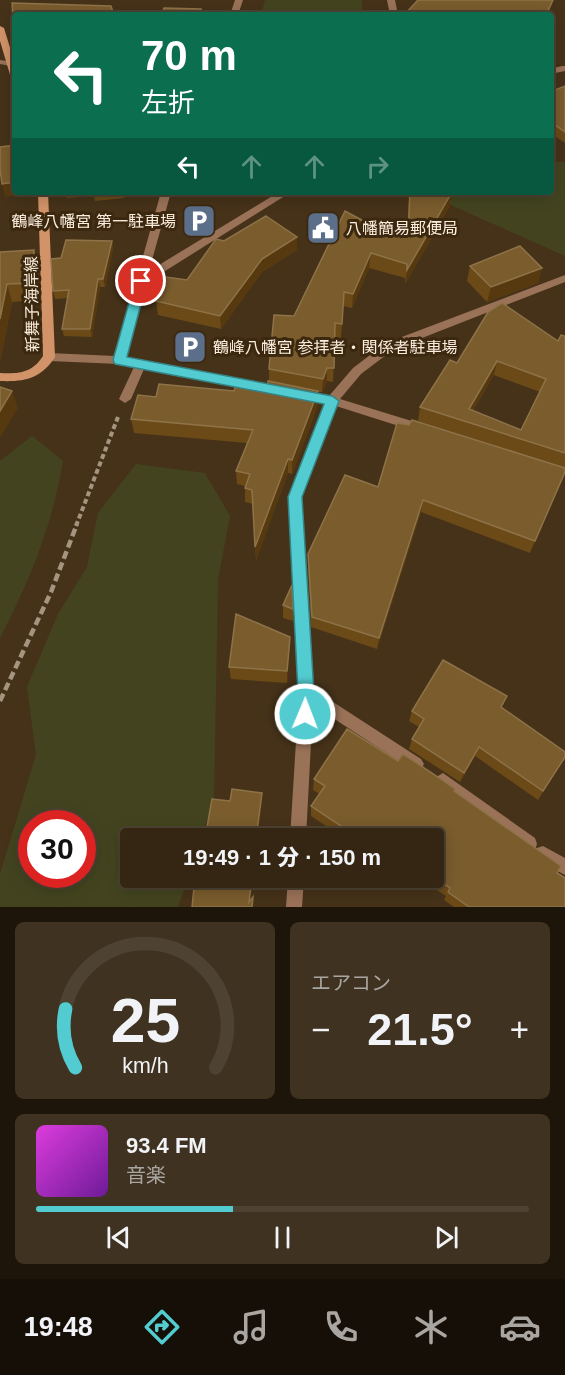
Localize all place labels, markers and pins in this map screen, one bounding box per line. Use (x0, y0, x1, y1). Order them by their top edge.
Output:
parking icon: 鶴峰八幡宮 第一駐車場 (181, 203, 217, 239)
public building icon: 八幡簡易郵便局 (305, 210, 341, 246)
place label: 鶴峰八幡宮 第一駐車場 (12, 213, 176, 230)
place label: 八幡簡易郵便局 (346, 220, 458, 237)
pin (115, 255, 166, 306)
parking icon: 鶴峰八幡宮 参拝者・関係者駐車場 (172, 329, 208, 365)
place label: 鶴峰八幡宮 参拝者・関係者駐車場 (213, 339, 457, 356)

